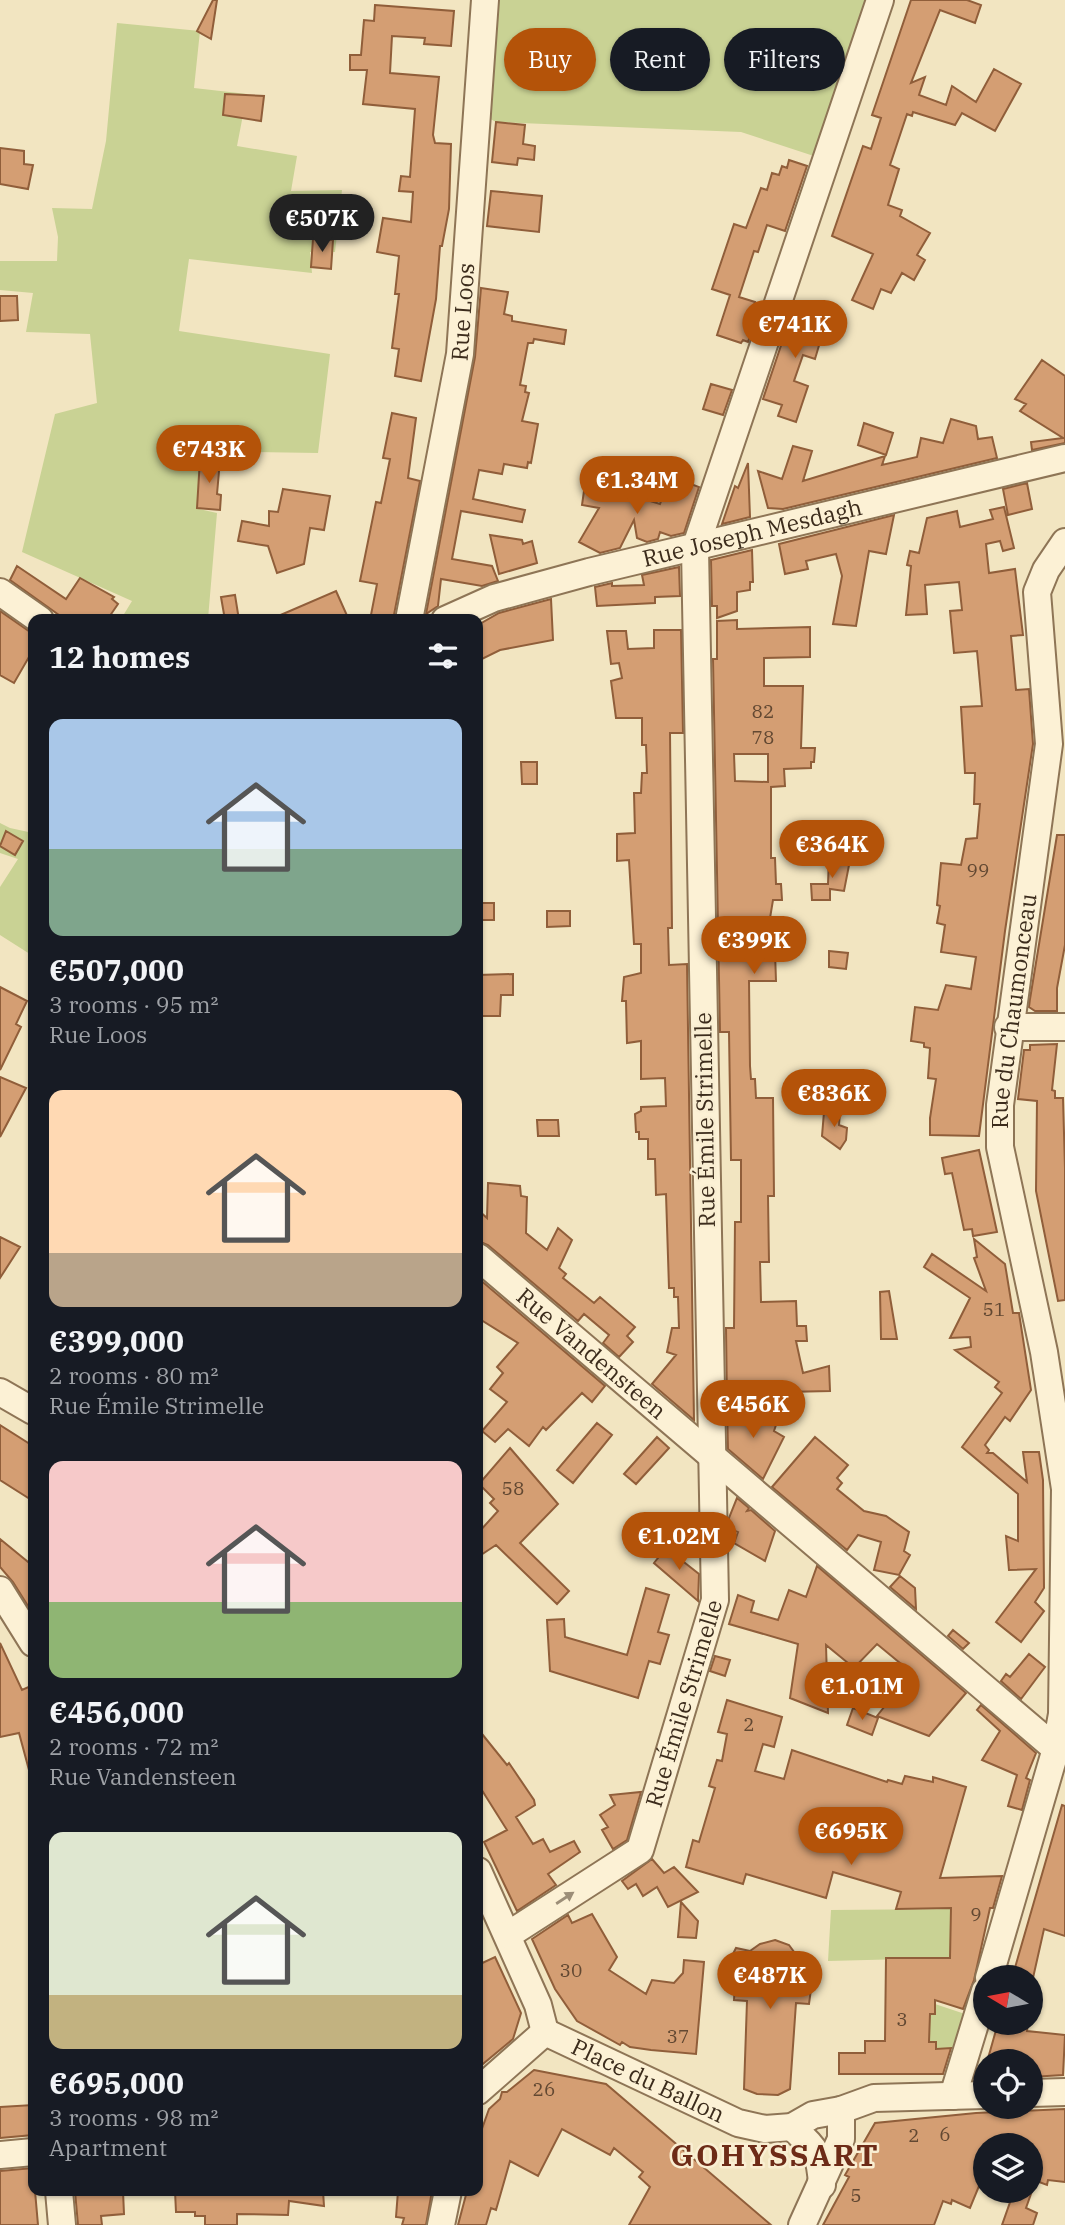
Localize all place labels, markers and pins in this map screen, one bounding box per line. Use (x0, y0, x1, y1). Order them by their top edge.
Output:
pin: €507K (273, 194, 371, 254)
pin: €741K (746, 300, 844, 360)
pin: €743K (160, 426, 258, 485)
pin: €1.34M (580, 456, 694, 516)
pin: €364K (783, 820, 881, 880)
pin: €399K (705, 916, 803, 976)
pin: €836K (785, 1070, 883, 1129)
pin: €456K (704, 1380, 802, 1440)
pin: €1.02M (622, 1512, 736, 1572)
pin: €1.01M (805, 1662, 919, 1722)
pin: €695K (802, 1808, 900, 1867)
pin: €487K (721, 1952, 819, 2011)

